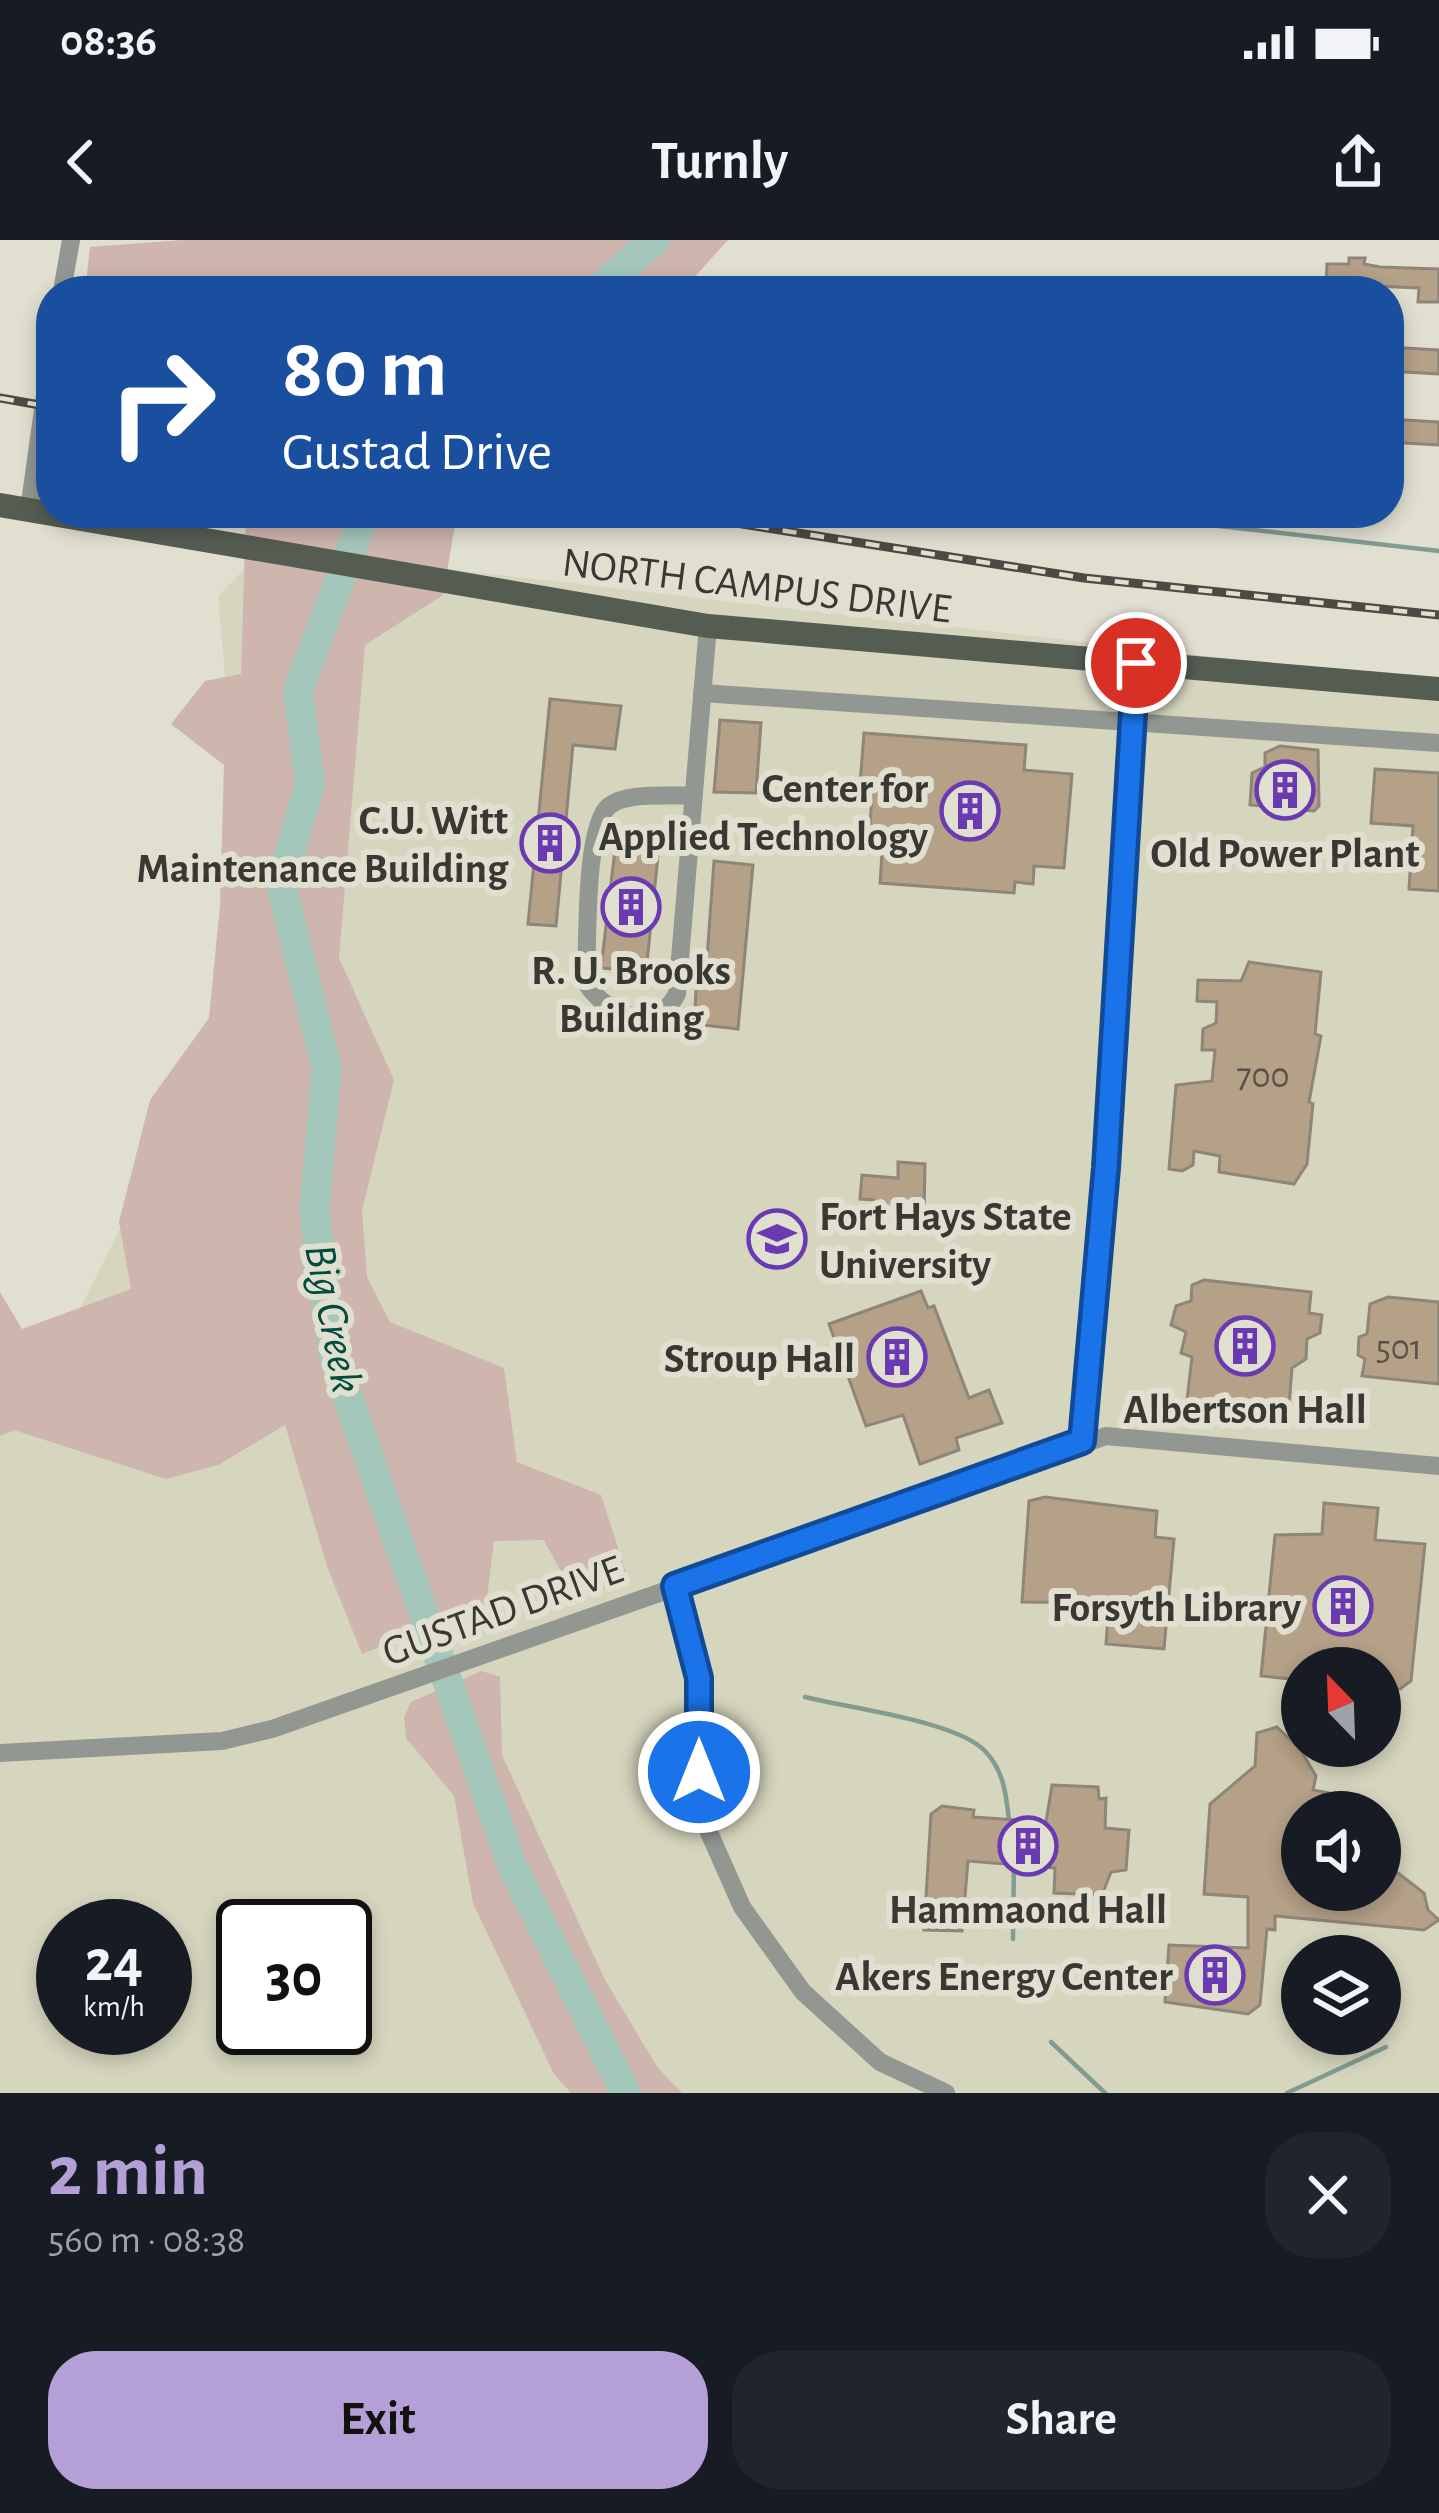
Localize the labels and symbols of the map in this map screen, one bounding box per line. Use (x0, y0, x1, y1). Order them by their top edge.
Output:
street label: NORTH CAMPUS DRIVE (560, 541, 954, 631)
pin (1085, 612, 1187, 714)
building icon: Old Power Plant (1254, 759, 1316, 821)
place label: Center for Applied Technology (599, 768, 928, 858)
building icon: Center for Applied Technology (939, 780, 1001, 842)
place label: C.U. Witt Maintenance Building (137, 800, 509, 890)
building icon: C.U. Witt Maintenance Building (519, 812, 581, 874)
place label: Old Power Plant (1151, 833, 1419, 875)
building icon: R. U. Brooks Building (600, 876, 662, 938)
place label: R. U. Brooks Building (531, 950, 731, 1040)
house number: 700 (1236, 1058, 1290, 1094)
place label: Fort Hays State University (819, 1196, 1072, 1286)
school or university icon: Fort Hays State University (746, 1208, 808, 1270)
water label: Big Creek (296, 1240, 369, 1397)
building icon: Albertson Hall (1214, 1315, 1276, 1377)
building icon: Stroup Hall (866, 1326, 928, 1388)
house number: 501 (1376, 1330, 1422, 1366)
place label: Stroup Hall (664, 1338, 855, 1380)
place label: Albertson Hall (1123, 1389, 1367, 1431)
street label: GUSTAD DRIVE (377, 1548, 628, 1674)
building icon: Forsyth Library (1312, 1575, 1374, 1637)
place label: Forsyth Library (1051, 1587, 1301, 1629)
north arrow (1281, 1647, 1401, 1767)
position arrow (636, 1709, 762, 1835)
building icon: Hammaond Hall (997, 1815, 1059, 1877)
place label: Hammaond Hall (889, 1889, 1167, 1931)
speed limit sign: 30 (216, 1899, 372, 2055)
building icon: Akers Energy Center (1184, 1944, 1246, 2006)
place label: Akers Energy Center (835, 1956, 1173, 1998)

